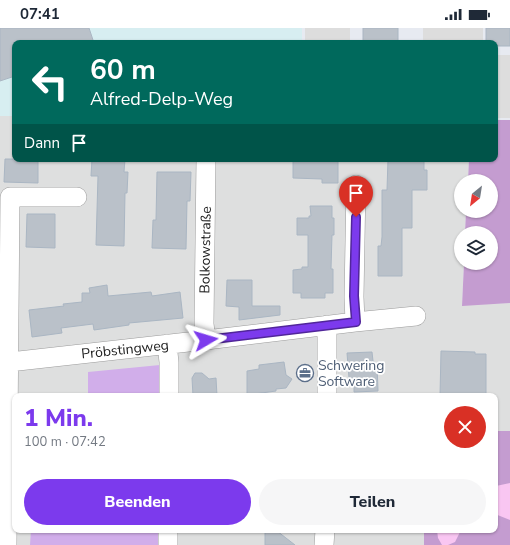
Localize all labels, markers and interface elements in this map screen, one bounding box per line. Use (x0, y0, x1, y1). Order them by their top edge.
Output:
text: 07:41 (20, 4, 60, 24)
text: 60 m (90, 51, 156, 89)
icon: left (24, 56, 76, 108)
text: Alfred-Delp-Weg (90, 87, 233, 111)
icon: arrive (68, 132, 90, 154)
text: Dann (24, 133, 60, 153)
north arrow (454, 174, 498, 218)
map controls (454, 174, 498, 270)
pin (339, 176, 373, 217)
icon: arrive (345, 182, 367, 204)
street label: Bolkowstraße (195, 206, 216, 294)
button: layers (454, 226, 498, 270)
position arrow (185, 319, 227, 361)
street label: Pröbstingweg (80, 335, 170, 364)
place label: Schwering Software (318, 356, 385, 391)
office icon: Schwering Software (295, 363, 315, 383)
text: 1 Min. (24, 402, 93, 434)
button: close (444, 406, 486, 448)
text: 100 m · 07:42 (24, 433, 106, 451)
button: Beenden (24, 479, 251, 525)
button: Teilen (259, 479, 486, 525)

